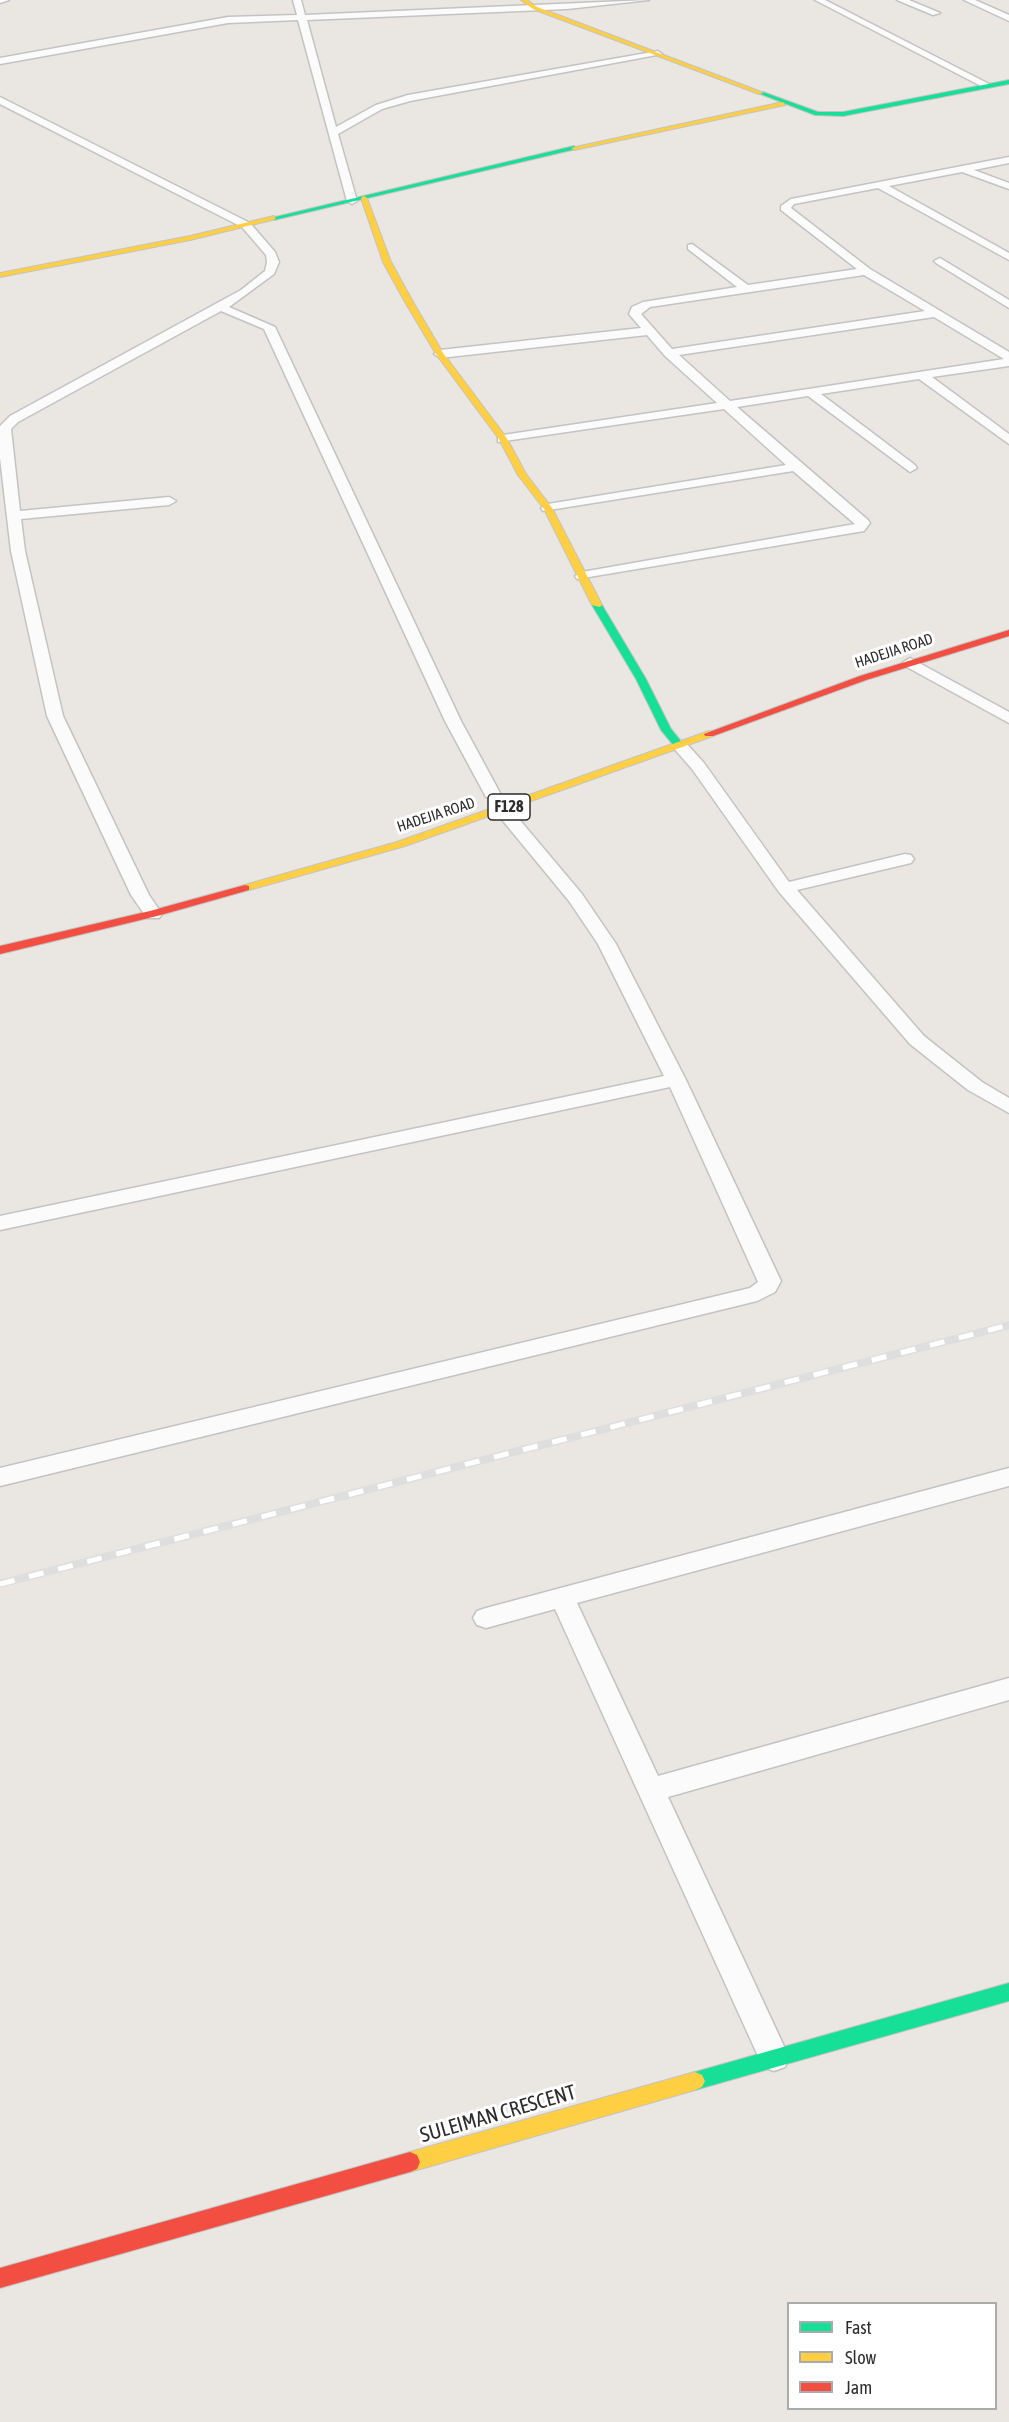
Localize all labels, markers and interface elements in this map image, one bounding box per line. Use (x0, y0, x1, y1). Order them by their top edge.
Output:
street label: HADEJIA ROAD (853, 630, 935, 672)
street label: HADEJIA ROAD (395, 794, 477, 836)
road number: F128 (488, 794, 530, 820)
street label: SULEIMAN CRESCENT (417, 2080, 579, 2148)
legend (787, 2302, 997, 2410)
text: Fast (845, 2317, 872, 2338)
text: Slow (845, 2347, 876, 2368)
text: Jam (845, 2377, 872, 2398)

